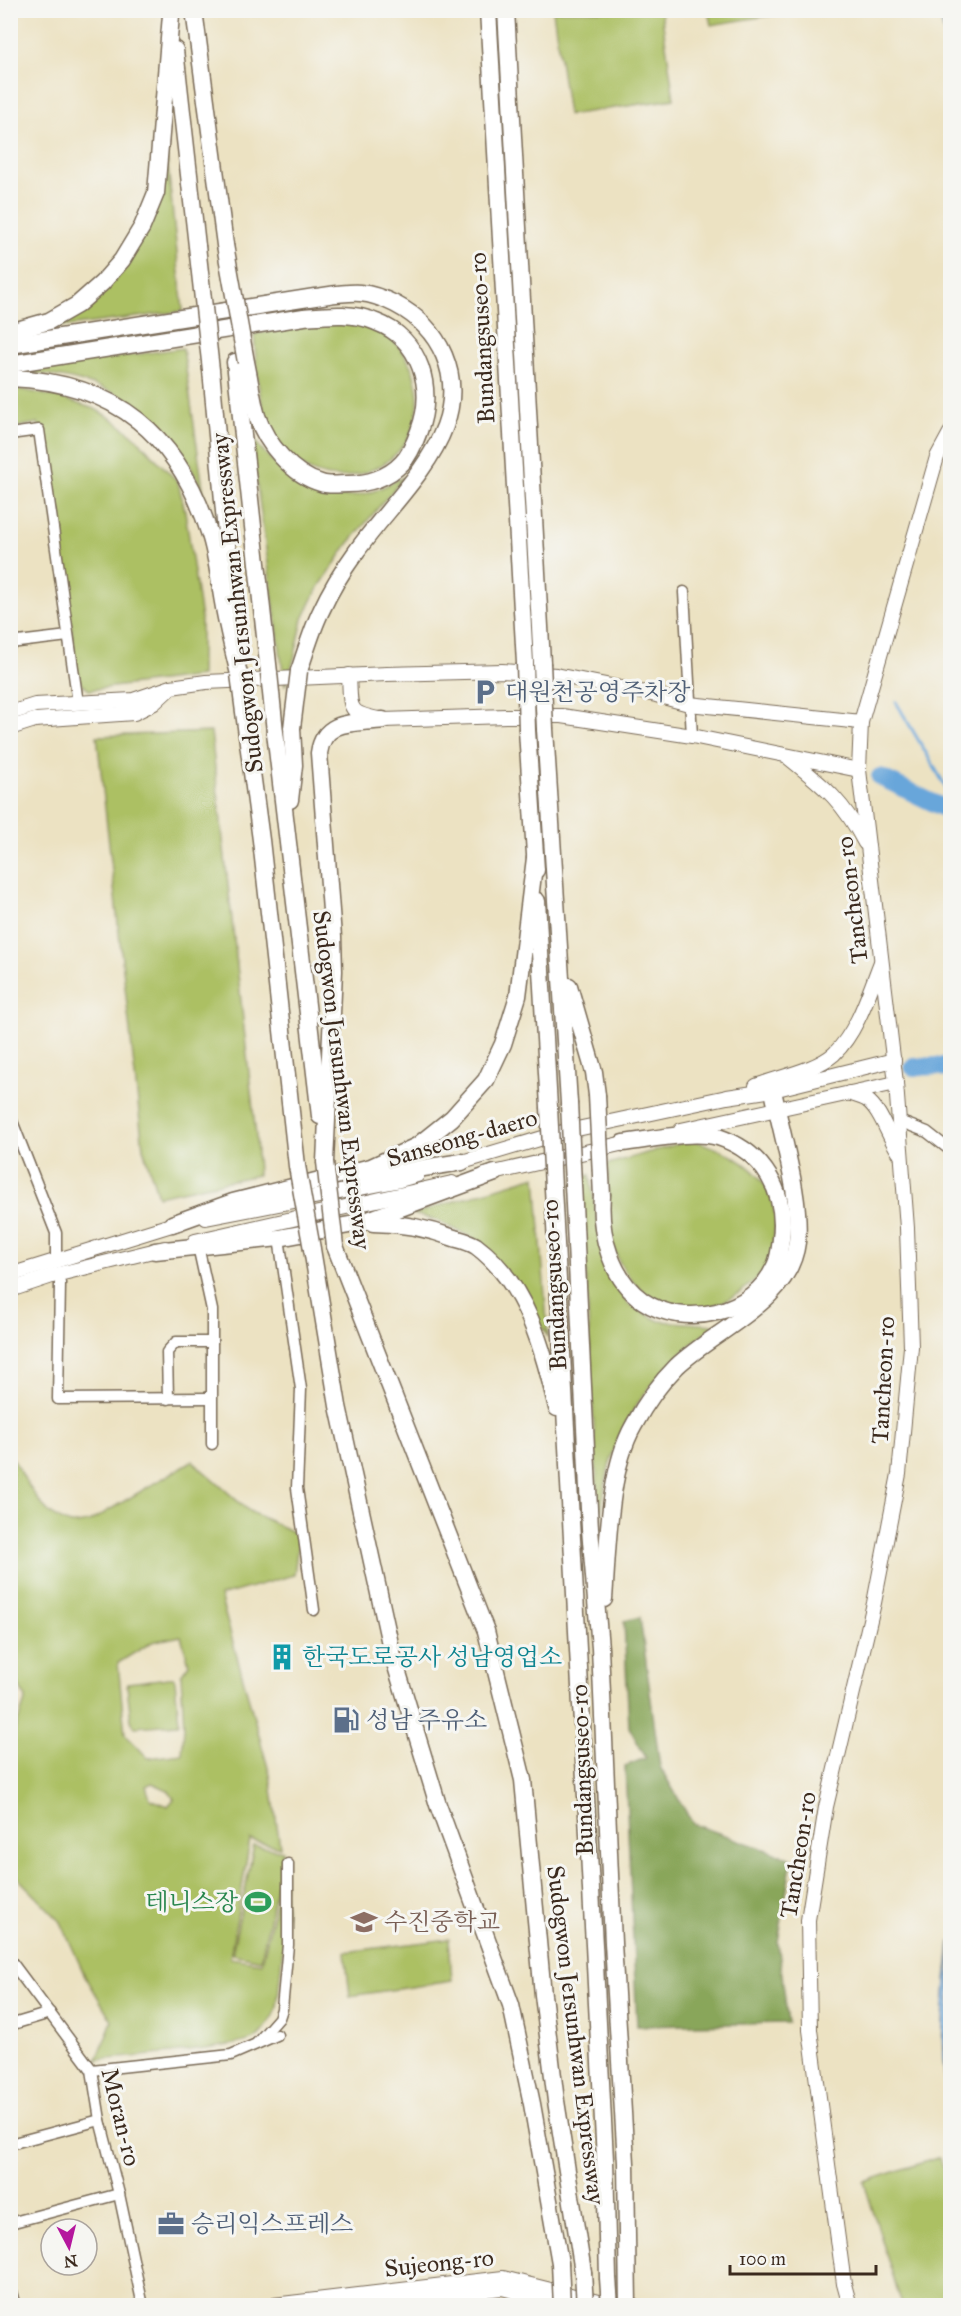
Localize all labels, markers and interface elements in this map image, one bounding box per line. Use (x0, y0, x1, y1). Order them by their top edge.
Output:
street label: Bundangsuseo-ro (463, 252, 501, 424)
street label: Sudogwon Je1sunhwan Expressway (204, 431, 270, 774)
parking icon: 대원천공영주차장 (470, 677, 500, 707)
place label: 대원천공영주차장 (505, 677, 691, 707)
street label: Tancheon-ro (829, 835, 875, 965)
street label: Sudogwon Je1sunhwan Expressway (306, 909, 378, 1252)
street label: Sanseong-daero (383, 1102, 541, 1174)
street label: Bundangsuseo-ro (535, 1199, 573, 1371)
street label: Tancheon-ro (865, 1315, 901, 1445)
building icon: 한국도로공사 성남영업소 (267, 1642, 297, 1672)
place label: 한국도로공사 성남영업소 (302, 1642, 562, 1672)
street label: Bundangsuseo-ro (564, 1684, 600, 1856)
fuel station icon: 성남 주유소 (331, 1705, 361, 1735)
place label: 성남 주유소 (366, 1705, 487, 1735)
street label: Tancheon-ro (773, 1790, 823, 1920)
street label: Sudogwon Je1sunhwan Expressway (540, 1864, 612, 2207)
place label: 테니스장 (145, 1887, 239, 1917)
sports icon: 테니스장 (243, 1887, 273, 1917)
school or university icon: 수진중학교 (349, 1907, 379, 1937)
place label: 수진중학교 (384, 1907, 500, 1937)
street label: Moran-ro (94, 2065, 148, 2169)
office icon: 승리익스프레스 (156, 2209, 186, 2239)
place label: 승리익스프레스 (191, 2209, 353, 2239)
north arrow (39, 2217, 99, 2277)
scale bar (730, 2238, 876, 2276)
street label: Sujeong-ro (383, 2242, 495, 2284)
text: 100 m (739, 2248, 786, 2270)
text: N (62, 2251, 79, 2272)

